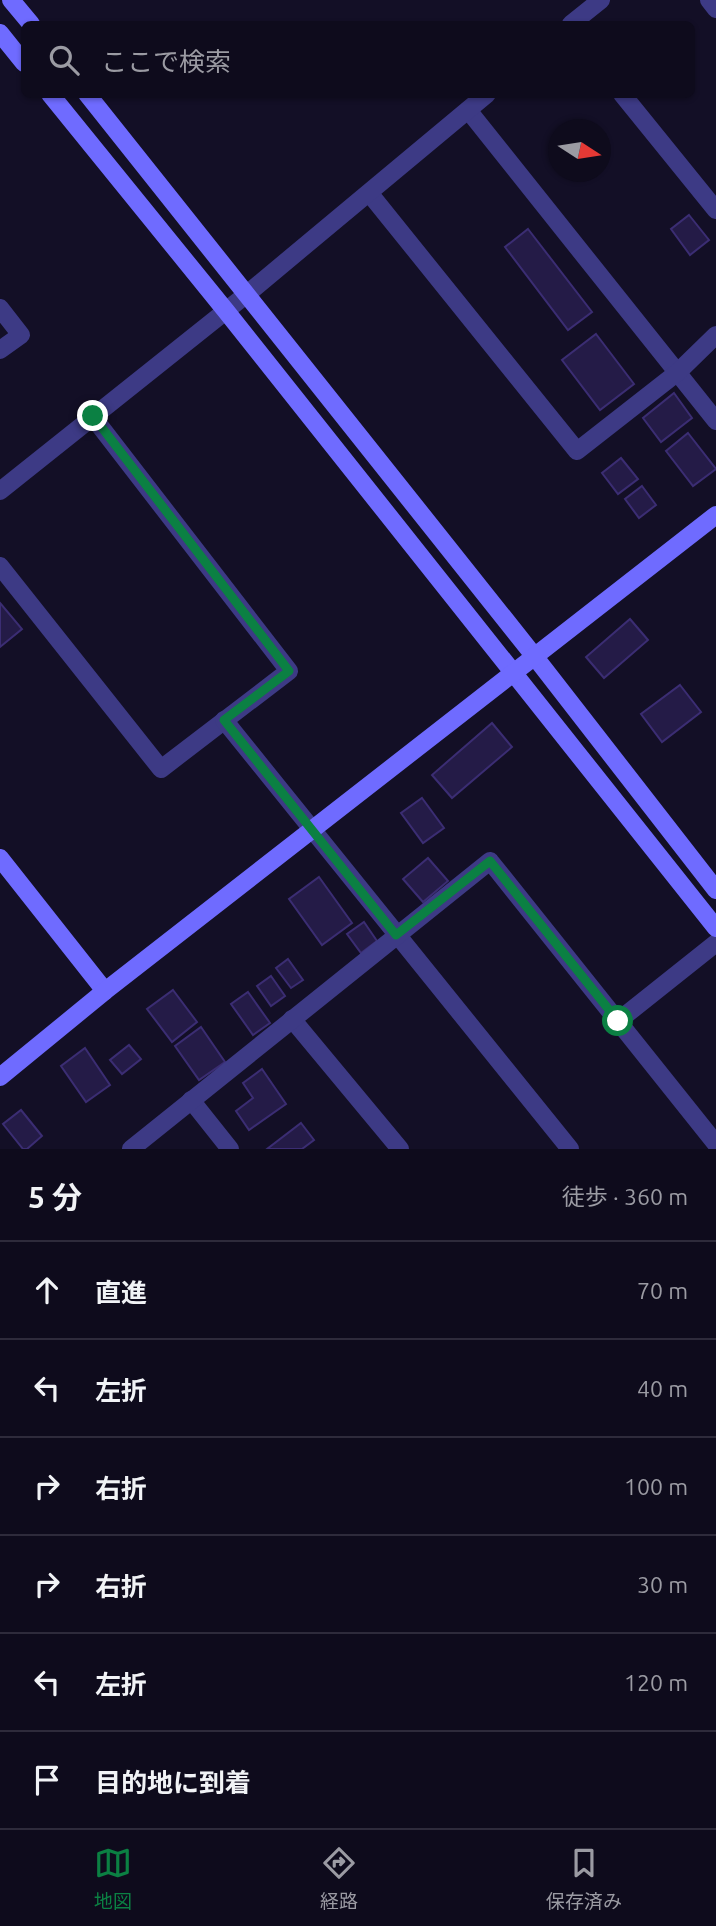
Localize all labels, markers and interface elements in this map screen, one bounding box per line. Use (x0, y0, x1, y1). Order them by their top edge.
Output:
search box (21, 21, 695, 98)
icon: search (45, 41, 83, 79)
text: ここで検索 (101, 47, 231, 76)
north arrow (548, 119, 611, 182)
route end (77, 400, 108, 431)
route start (602, 1005, 633, 1036)
text: 5 分 (28, 1180, 82, 1214)
text: 徒歩 · 360 m (562, 1184, 688, 1209)
icon: ahead (28, 1271, 66, 1309)
text: 直進 (95, 1278, 147, 1307)
text: 70 m (637, 1278, 688, 1303)
icon: left (28, 1369, 66, 1407)
text: 左折 (95, 1376, 147, 1405)
text: 40 m (637, 1376, 688, 1401)
icon: right (28, 1467, 66, 1505)
text: 右折 (95, 1474, 147, 1503)
text: 100 m (624, 1474, 688, 1499)
icon: right (28, 1565, 66, 1603)
text: 右折 (95, 1572, 147, 1601)
text: 30 m (637, 1572, 688, 1597)
icon: left (28, 1663, 66, 1701)
text: 左折 (95, 1670, 147, 1699)
text: 120 m (624, 1670, 688, 1695)
icon: arrive (28, 1761, 66, 1799)
text: 目的地に到着 (95, 1768, 251, 1797)
tab: 地図 (94, 1844, 132, 1913)
tab: 経路 (320, 1844, 358, 1913)
tab: 保存済み (546, 1844, 622, 1913)

